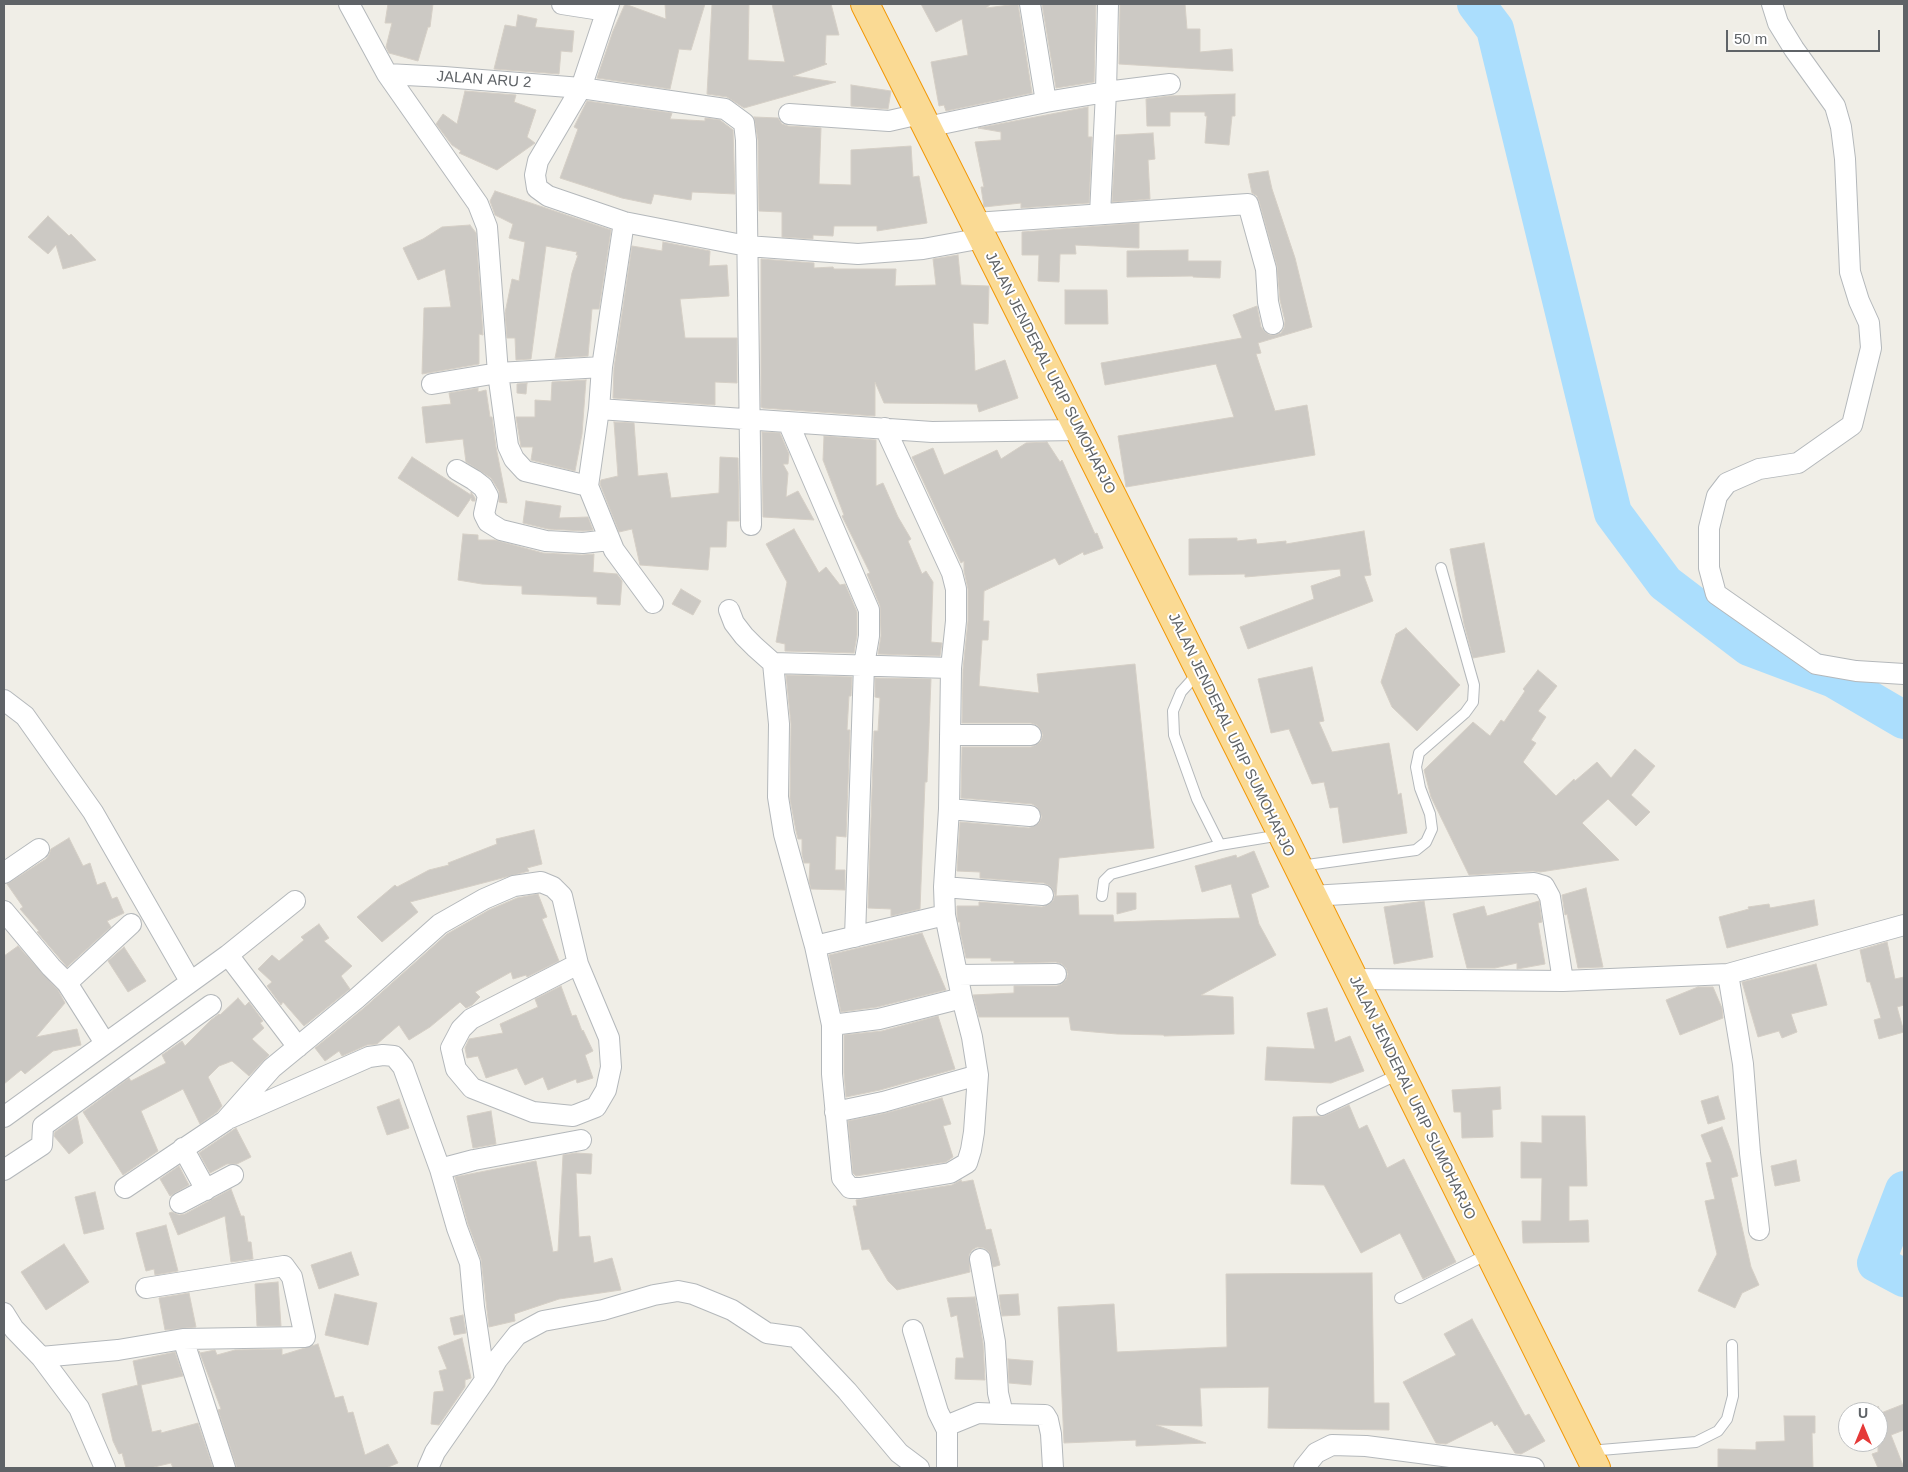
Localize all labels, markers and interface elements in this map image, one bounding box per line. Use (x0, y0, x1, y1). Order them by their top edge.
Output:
scale bar (1728, 20, 1882, 52)
text: 50 m (1734, 30, 1767, 47)
street label: JALAN ARU 2 (436, 68, 532, 92)
street label: JALAN JENDERAL URIP SUMOHARJO (981, 249, 1119, 497)
street label: JALAN JENDERAL URIP SUMOHARJO (1164, 610, 1298, 860)
street label: JALAN JENDERAL URIP SUMOHARJO (1345, 973, 1479, 1223)
north arrow (1838, 1402, 1888, 1452)
text: U (1858, 1405, 1868, 1421)

